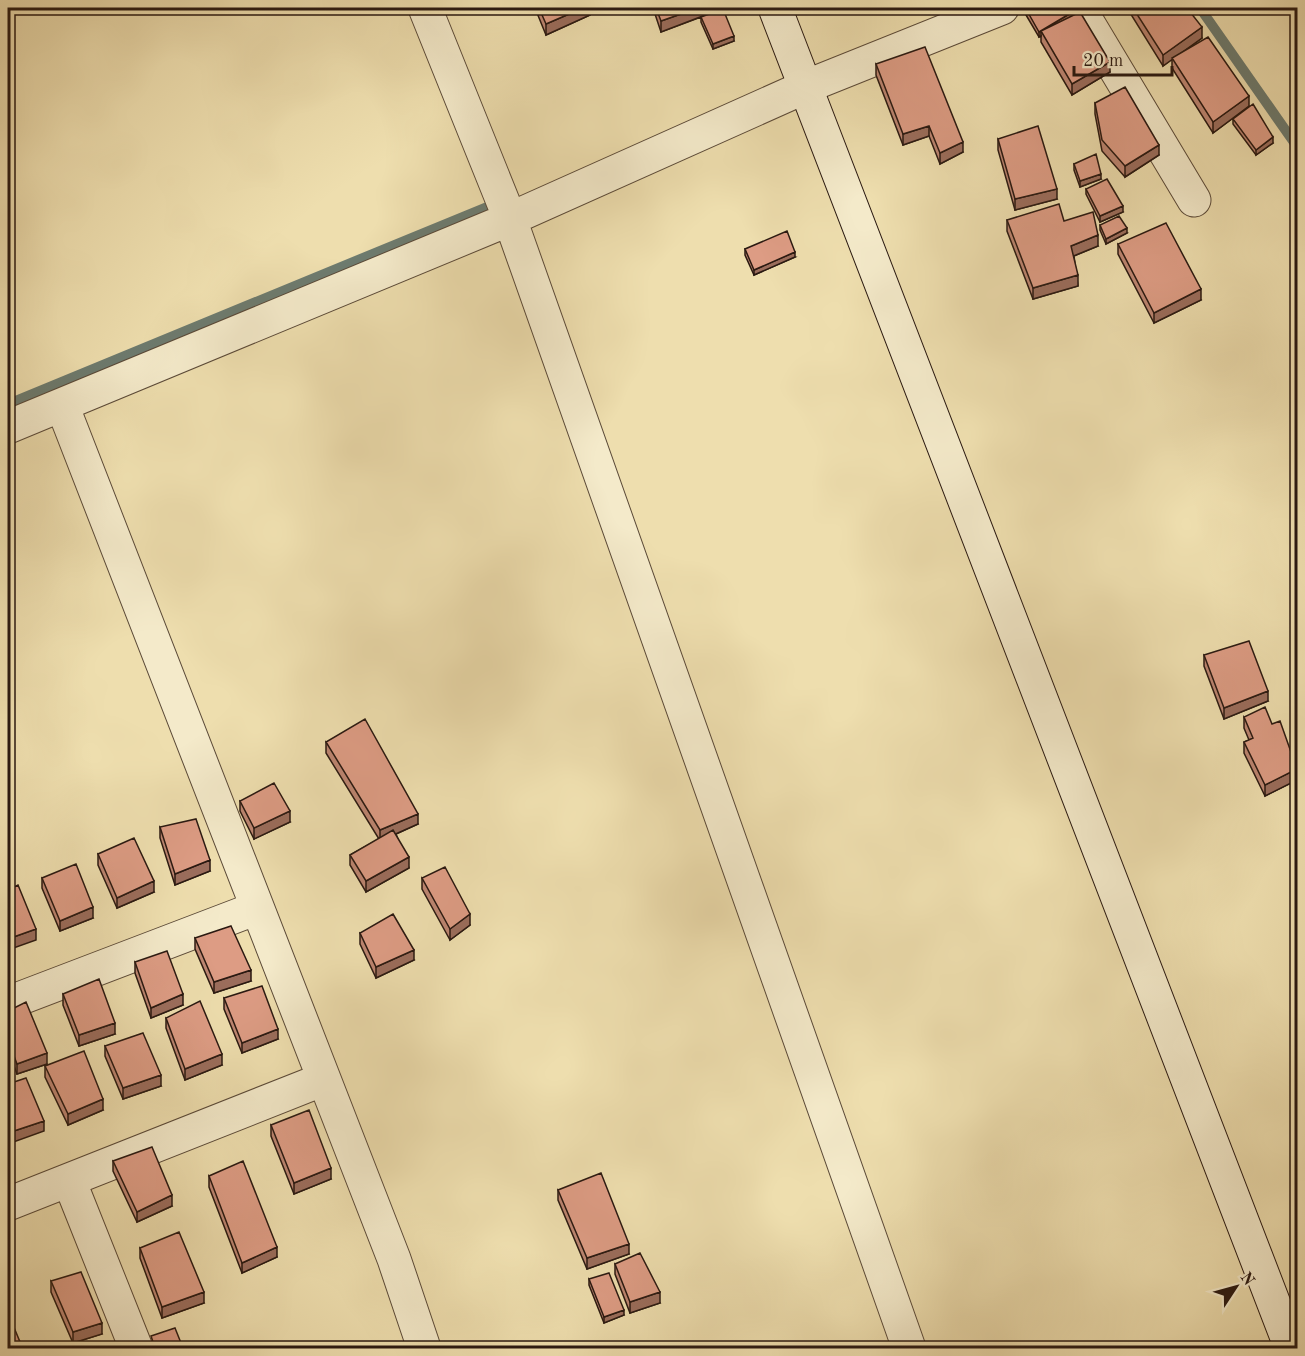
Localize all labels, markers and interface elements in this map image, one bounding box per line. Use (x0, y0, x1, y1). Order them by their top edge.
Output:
scale bar (1074, 39, 1172, 77)
text: 20 m (1083, 52, 1123, 70)
north arrow (1206, 1257, 1266, 1317)
text: N (1236, 1270, 1257, 1290)

